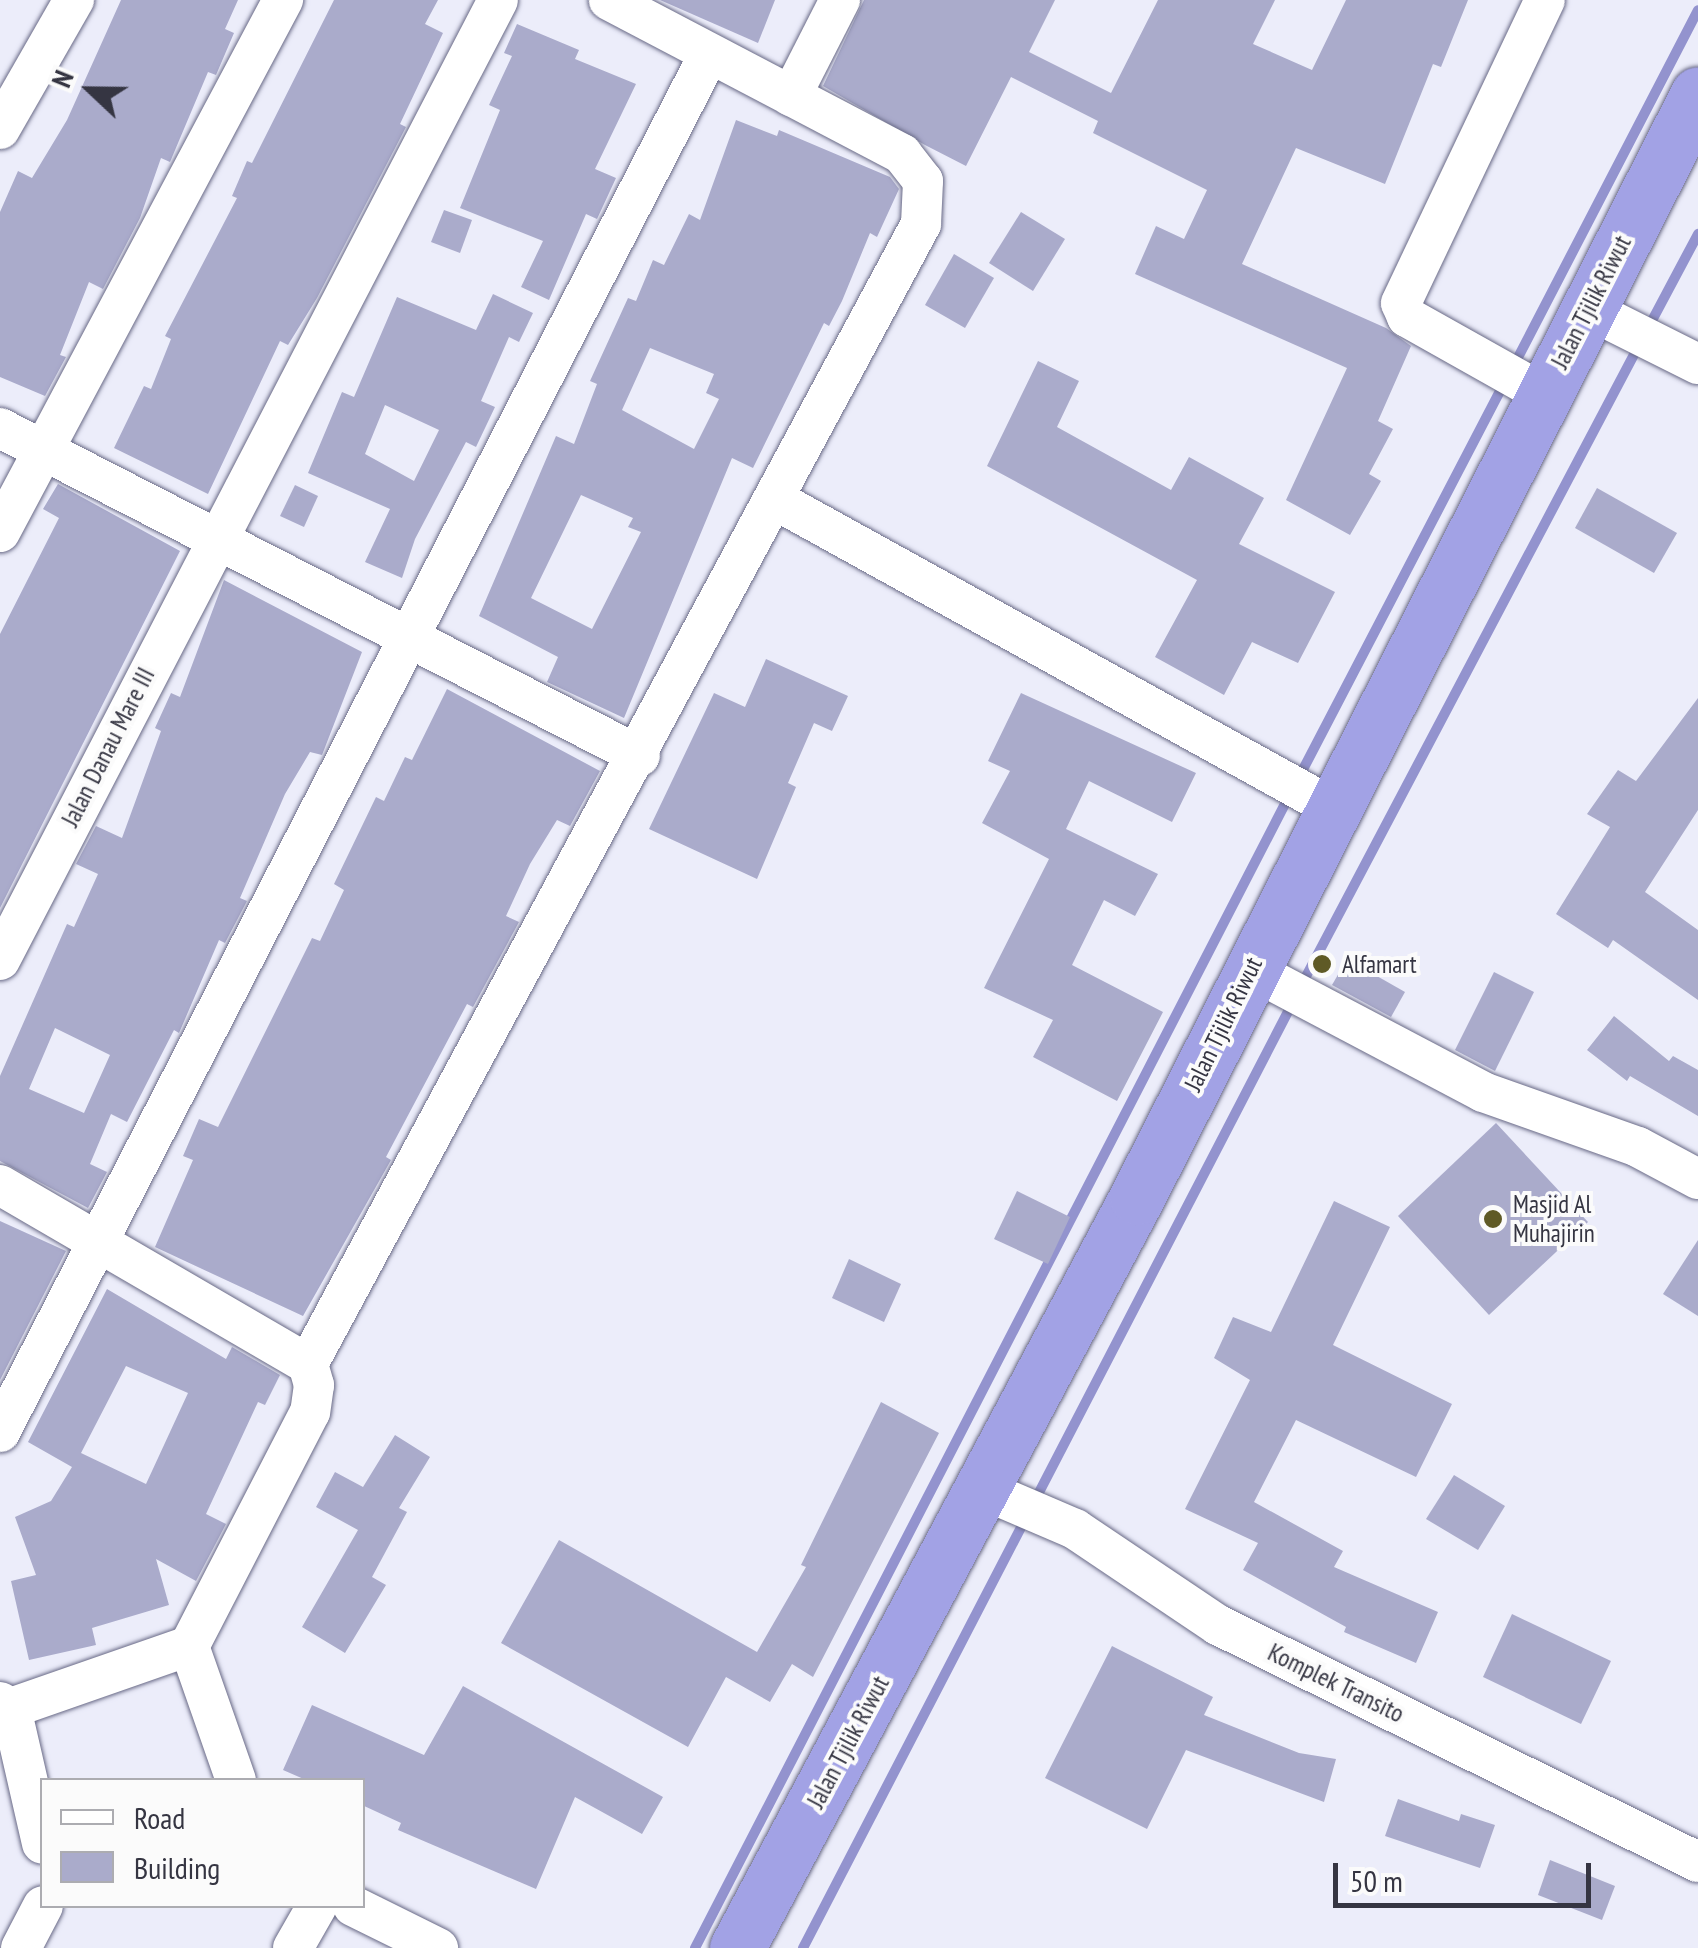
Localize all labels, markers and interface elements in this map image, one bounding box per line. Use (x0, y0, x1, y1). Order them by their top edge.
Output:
north arrow (40, 40, 140, 140)
text: N (42, 65, 82, 93)
street label: Jalan Tjilik Riwut (1544, 230, 1638, 374)
street label: Jalan Danau Mare III (55, 663, 161, 831)
place label: Alfamart (1342, 949, 1417, 979)
street label: Jalan Tjilik Riwut (1177, 952, 1269, 1096)
marker: Alfamart (1311, 953, 1333, 975)
place label: Masjid Al Muhajirin (1513, 1190, 1595, 1249)
marker: Masjid Al Muhajirin (1482, 1208, 1504, 1230)
street label: Komplek Transito (1263, 1637, 1409, 1729)
street label: Jalan Tjilik Riwut (800, 1670, 896, 1814)
legend (40, 1778, 365, 1908)
text: Road (134, 1798, 185, 1837)
scale bar (1338, 1843, 1596, 1905)
text: Building (134, 1848, 220, 1887)
text: 50 m (1350, 1861, 1403, 1900)

